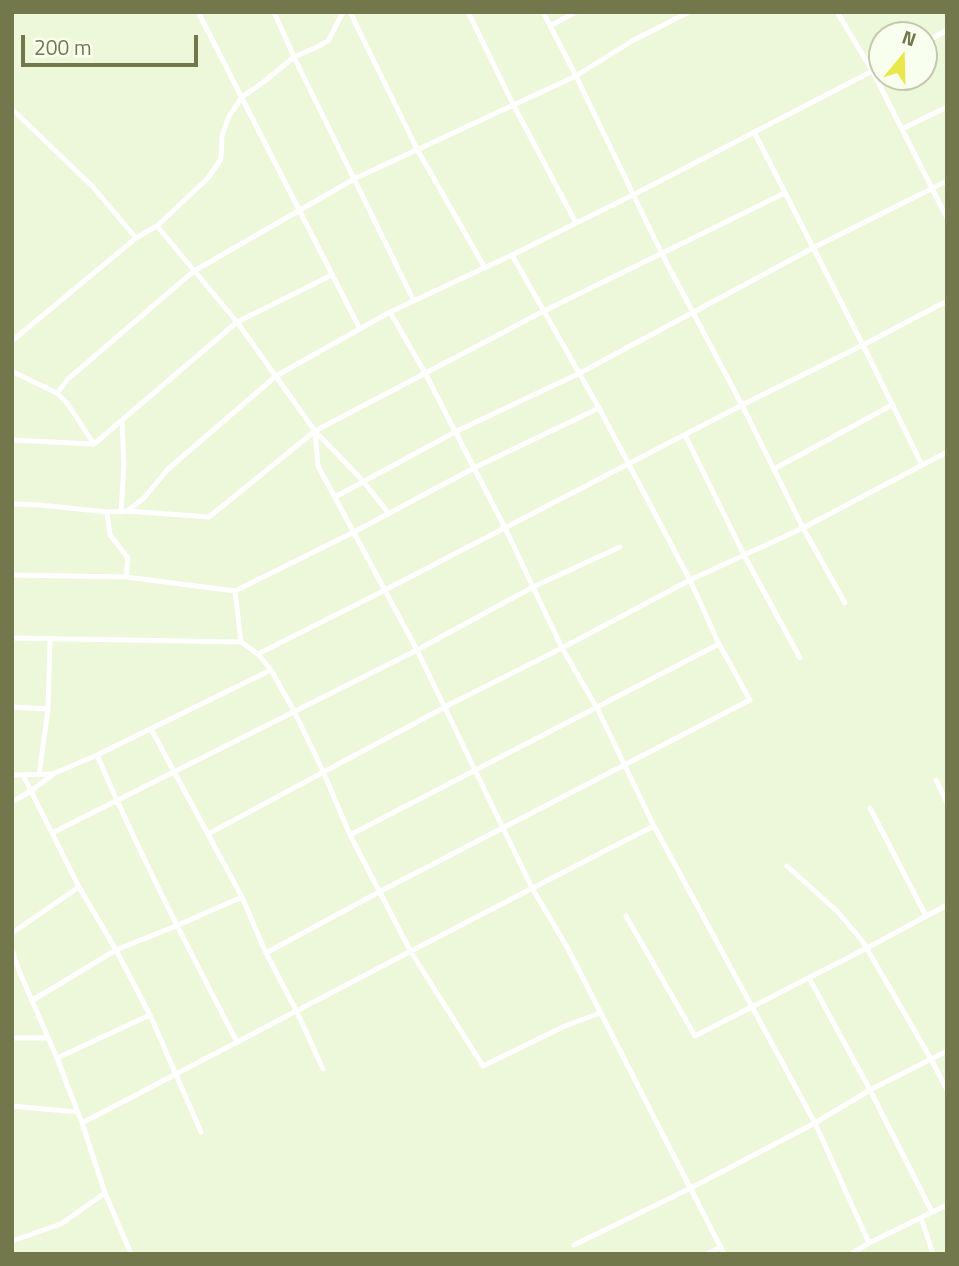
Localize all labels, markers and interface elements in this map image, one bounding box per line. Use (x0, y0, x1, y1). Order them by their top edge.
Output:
scale bar (24, 21, 201, 65)
north arrow (868, 21, 938, 91)
text: N (898, 22, 920, 53)
text: 200 m (34, 31, 91, 63)

